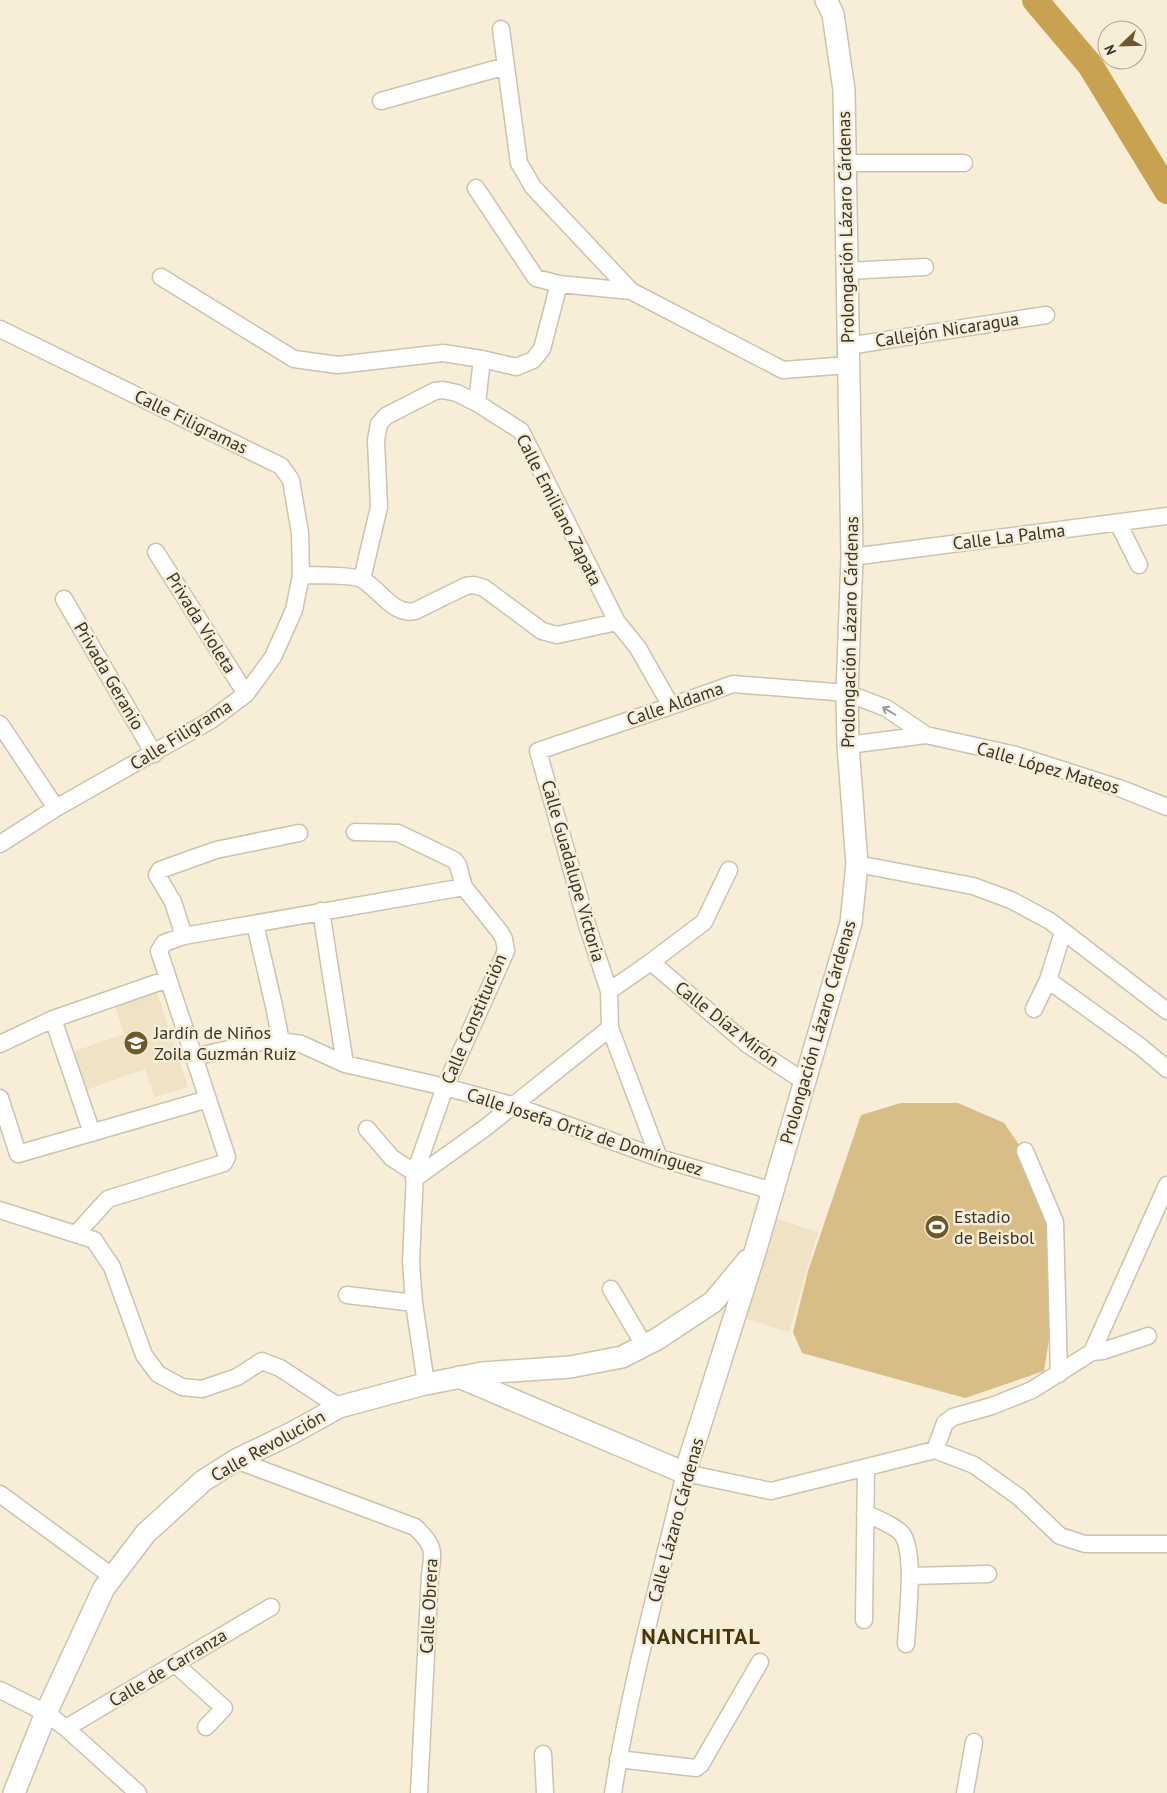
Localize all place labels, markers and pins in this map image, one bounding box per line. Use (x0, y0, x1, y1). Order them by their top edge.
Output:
place label: Jardín de Niños Zoila Guzmán Ruiz (153, 1021, 296, 1065)
school or university icon: Jardín de Niños Zoila Guzmán Ruiz (123, 1030, 149, 1056)
place label: Estadio de Beisbol (954, 1205, 1035, 1249)
sports icon: Estadio de Beisbol (924, 1214, 950, 1240)

